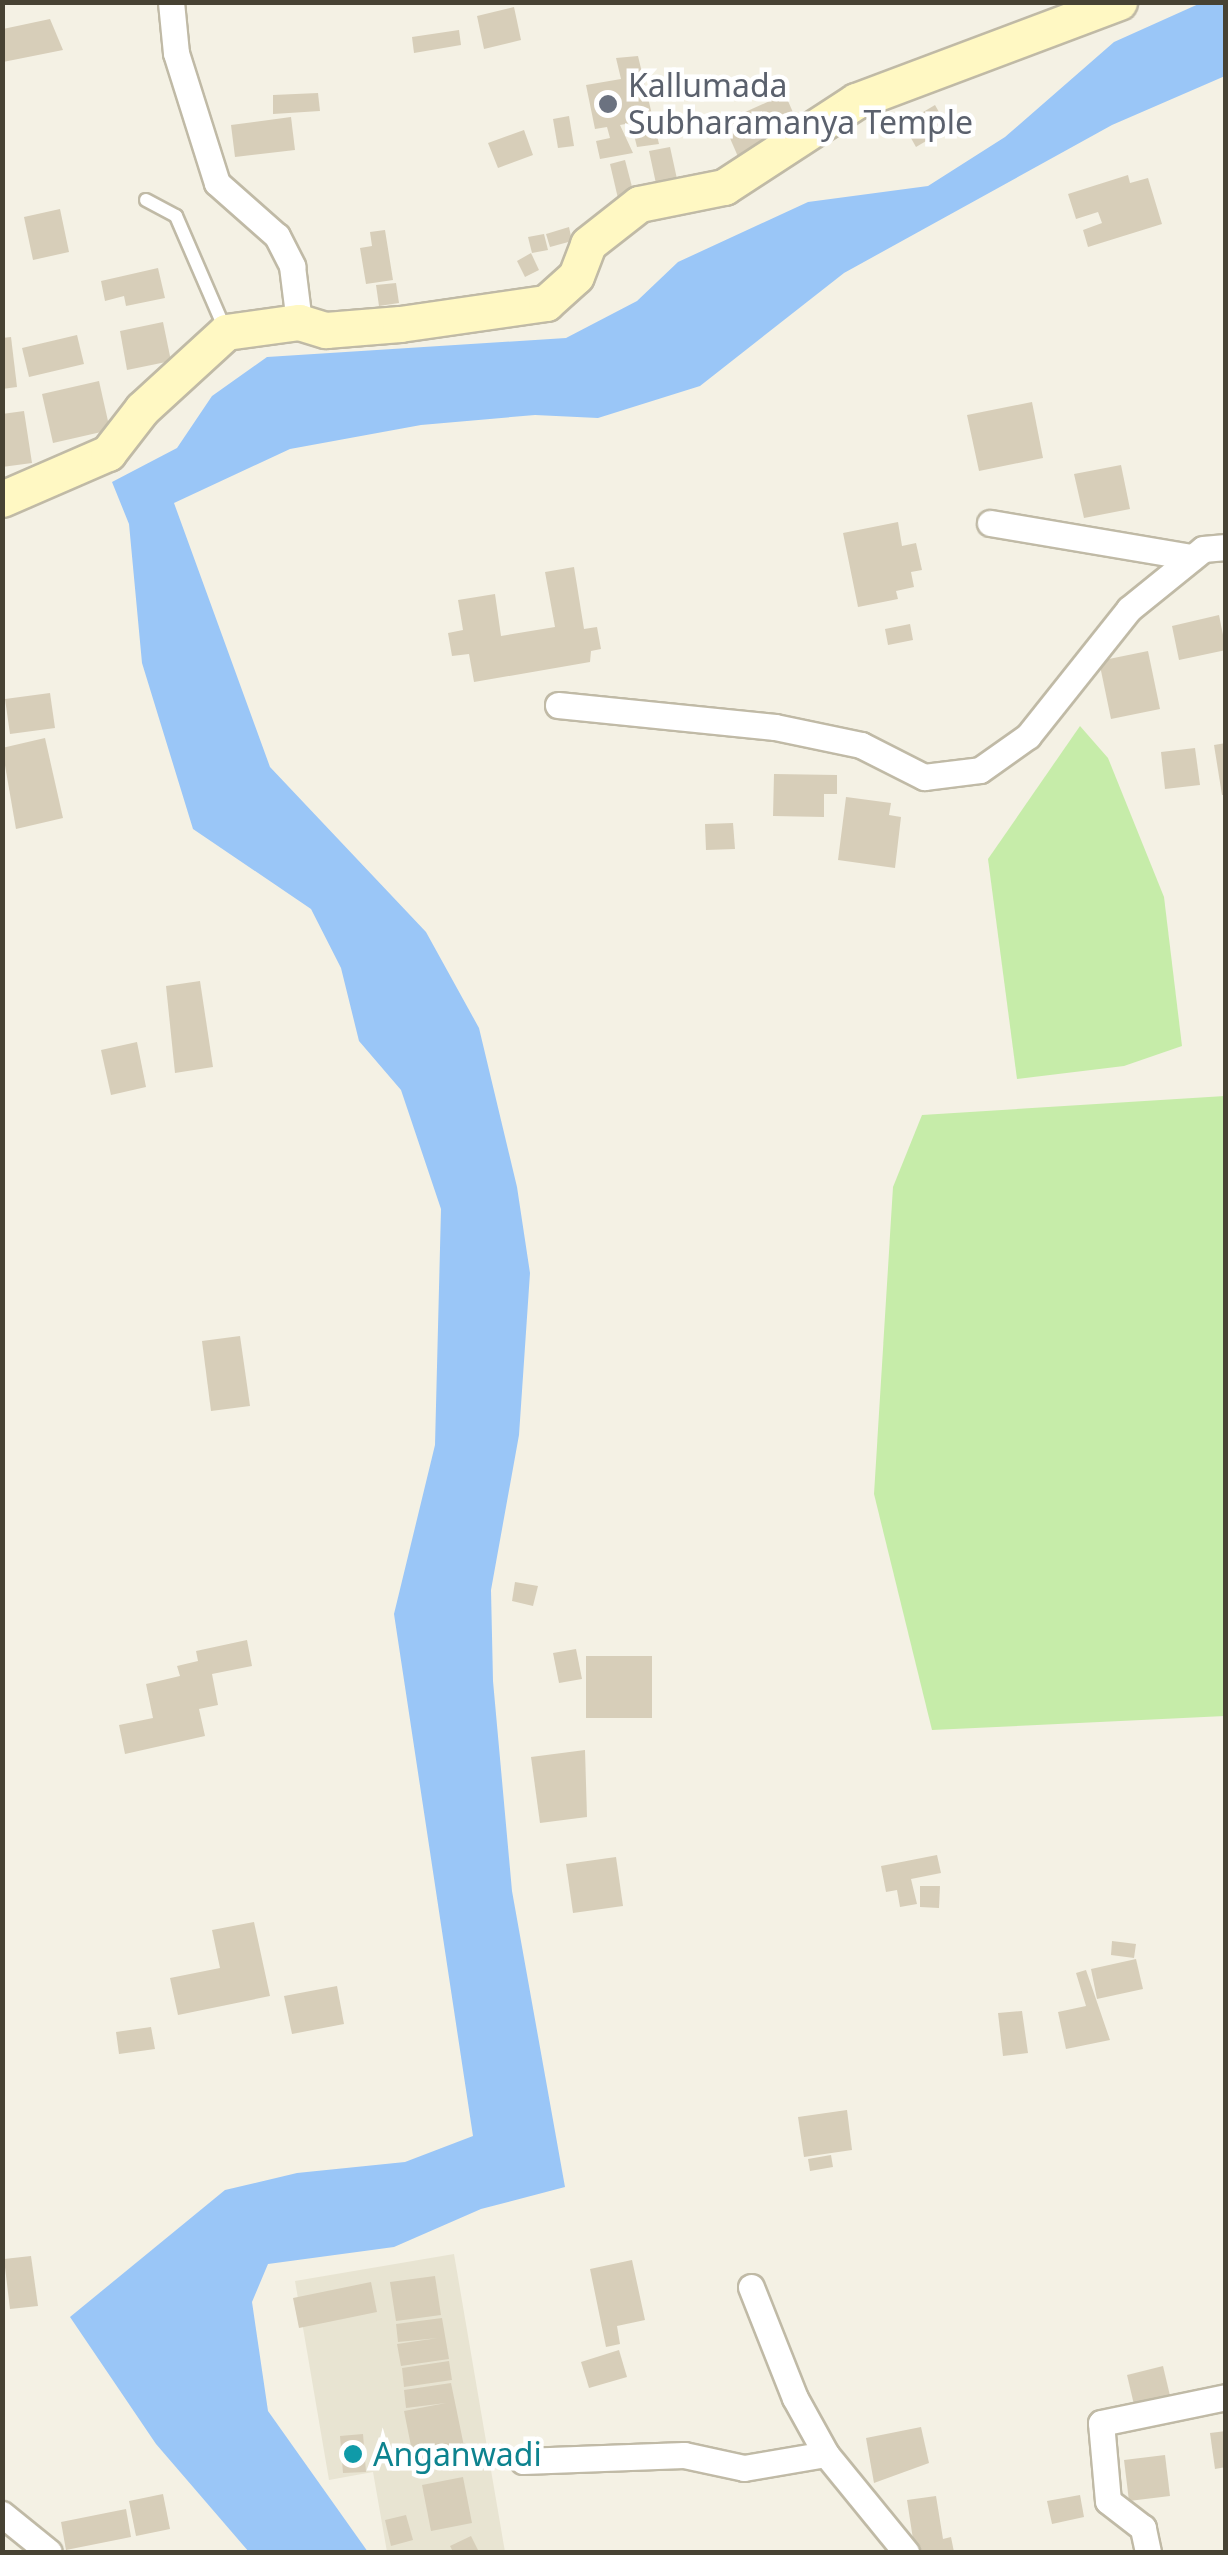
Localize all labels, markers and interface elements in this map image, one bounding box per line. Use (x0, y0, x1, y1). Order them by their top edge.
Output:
place label: Kallumada Subharamanya Temple (628, 67, 973, 142)
marker: Kallumada Subharamanya Temple (597, 93, 619, 115)
place label: Anganwadi (373, 2435, 542, 2473)
marker: Anganwadi (342, 2443, 364, 2465)

